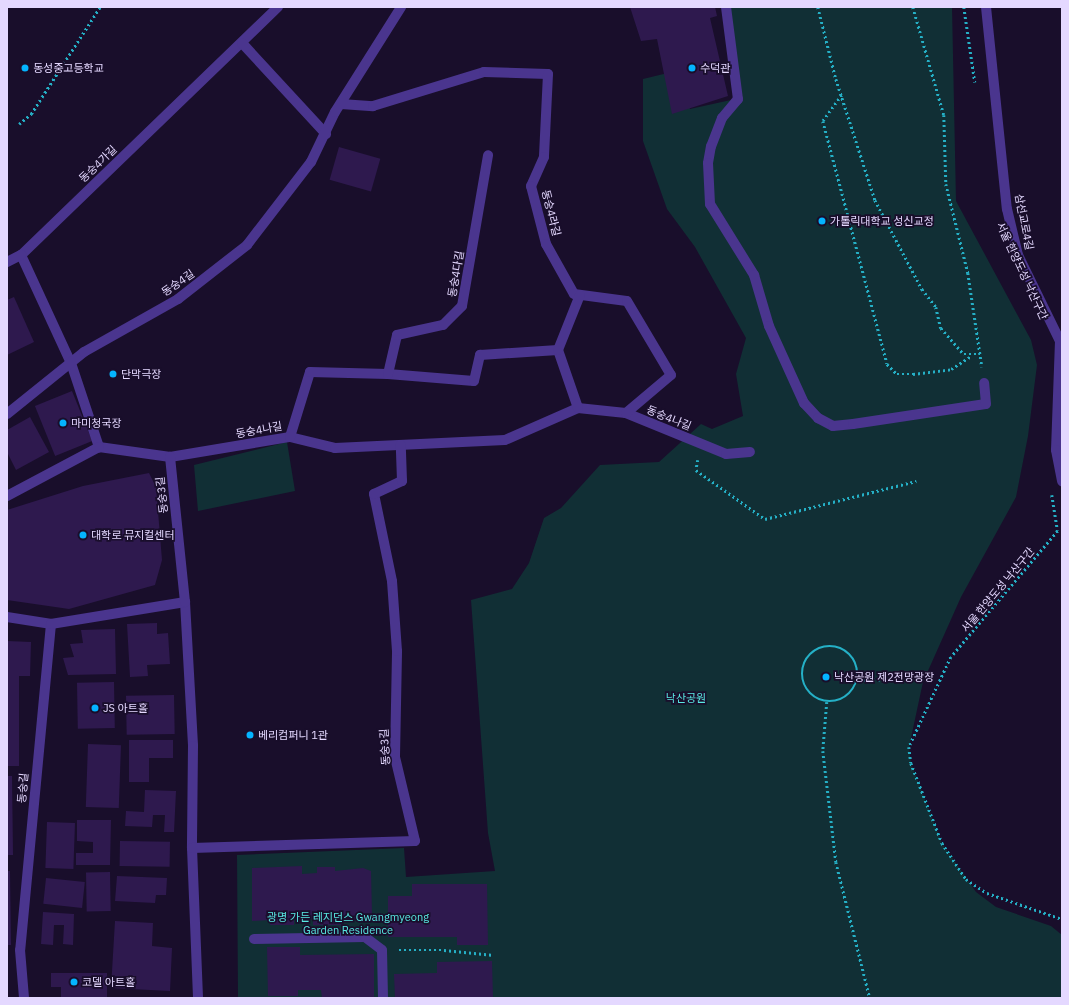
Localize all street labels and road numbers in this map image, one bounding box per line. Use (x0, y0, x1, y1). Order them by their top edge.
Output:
street label: 동숭4가길 (76, 143, 120, 185)
street label: 동숭4라길 (539, 189, 563, 237)
street label: 삼선교로4길 (1012, 193, 1036, 251)
street label: 서울 한양도성 낙산구간 (994, 220, 1050, 322)
street label: 동숭4다길 (445, 250, 467, 298)
street label: 동숭4길 (159, 267, 197, 299)
street label: 동숭4나길 (645, 403, 693, 433)
street label: 동숭4나길 (235, 419, 283, 441)
street label: 동숭3길 (154, 476, 170, 514)
street label: 서울 한양도성 낙산구간 (959, 545, 1037, 635)
street label: 동숭3길 (377, 728, 393, 766)
street label: 동숭길 (15, 772, 31, 804)

